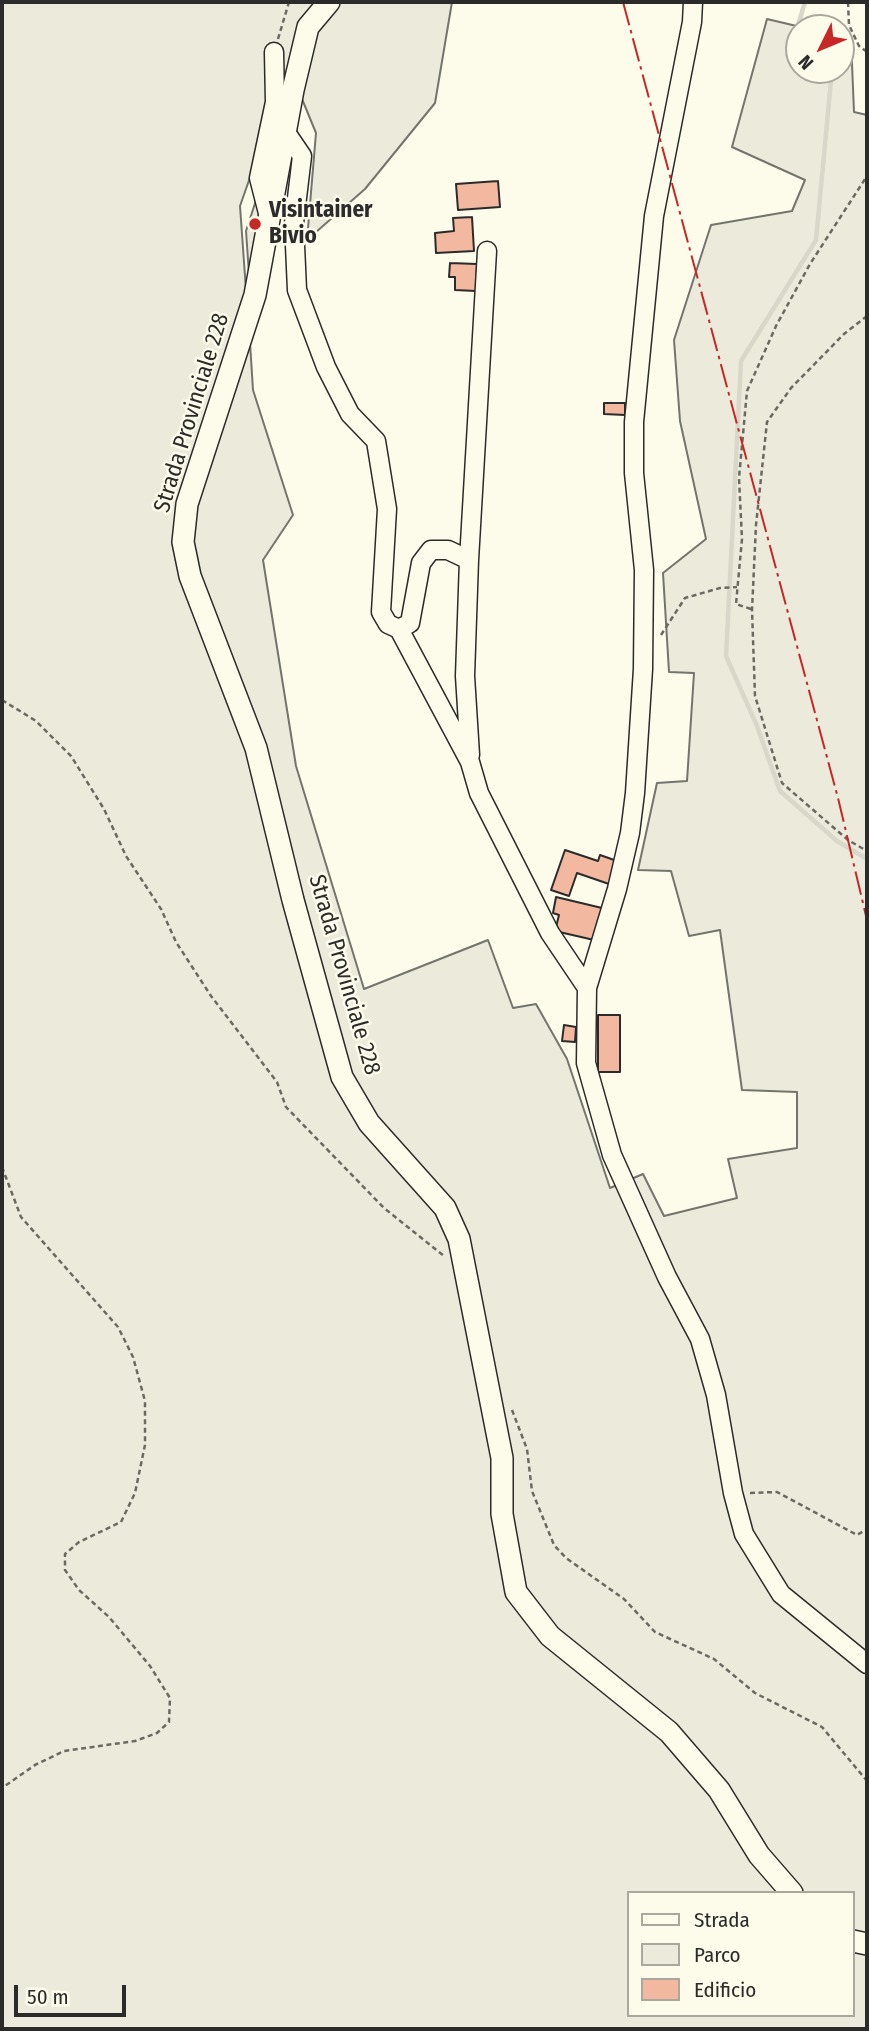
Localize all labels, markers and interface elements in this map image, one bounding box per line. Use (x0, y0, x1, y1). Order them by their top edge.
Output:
north arrow (785, 14, 855, 84)
text: N (793, 50, 818, 74)
place label: Visintainer Bivio (269, 197, 372, 251)
marker: Visintainer Bivio (247, 216, 263, 232)
street label: Strada Provinciale 228 (149, 310, 235, 516)
street label: Strada Provinciale 228 (302, 872, 386, 1078)
legend (628, 1891, 855, 2017)
text: Strada (694, 1907, 750, 1933)
text: Parco (694, 1942, 741, 1968)
scale bar (18, 1972, 130, 2016)
text: Edificio (694, 1977, 756, 2003)
text: 50 m (27, 1984, 69, 2010)

